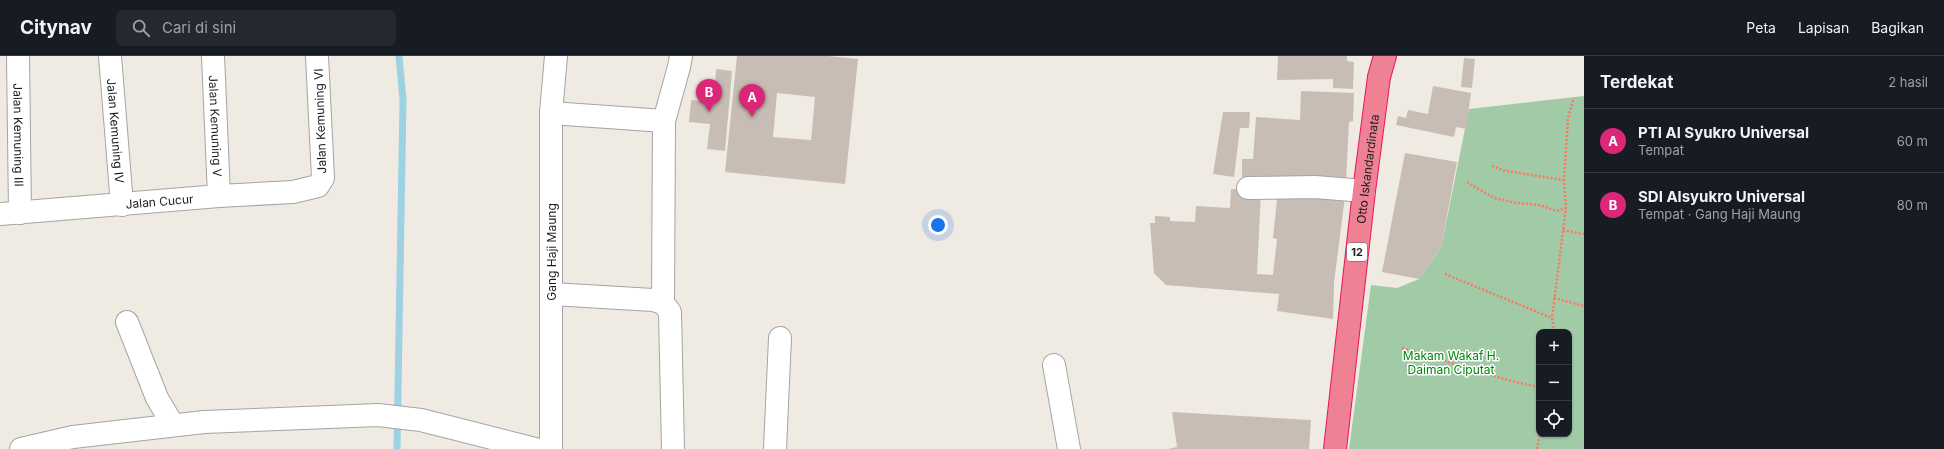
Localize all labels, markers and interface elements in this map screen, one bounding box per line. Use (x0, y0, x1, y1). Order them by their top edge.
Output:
search box (116, 10, 396, 46)
text: Citynav (20, 16, 92, 39)
icon: search (130, 17, 152, 39)
text: Cari di sini (162, 18, 236, 37)
text: Peta (1746, 19, 1776, 36)
text: Lapisan (1798, 19, 1849, 36)
text: Bagikan (1871, 19, 1924, 36)
street label: Jalan Kemuning VI (311, 68, 329, 174)
text: Terdekat (1600, 72, 1673, 92)
text: 2 hasil (1888, 74, 1928, 90)
street label: Jalan Kemuning V (206, 75, 226, 177)
street label: Jalan Kemuning IV (104, 78, 128, 184)
pin: B (696, 79, 722, 112)
street label: Jalan Kemuning III (11, 83, 27, 187)
pin: A (739, 84, 765, 117)
street label: Otto Iskandardinata (1353, 113, 1382, 225)
text: PTI Al Syukro Universal (1638, 123, 1809, 142)
text: A (1608, 133, 1618, 149)
text: 60 m (1897, 133, 1928, 149)
text: Tempat (1638, 142, 1684, 158)
text: SDI Alsyukro Universal (1638, 187, 1805, 206)
street label: Jalan Cucur (125, 191, 194, 211)
text: B (1609, 197, 1617, 213)
text: 80 m (1897, 197, 1928, 213)
street label: Gang Haji Maung (544, 203, 559, 301)
text: Tempat · Gang Haji Maung (1638, 206, 1801, 222)
your location (928, 215, 948, 235)
road number: 12 (1347, 243, 1367, 261)
map controls (1536, 329, 1572, 437)
button: + (1536, 329, 1572, 365)
park label: Makam Wakaf H. Daiman Ciputat (1403, 348, 1499, 377)
button: − (1536, 365, 1572, 401)
button: locate (1536, 401, 1572, 437)

